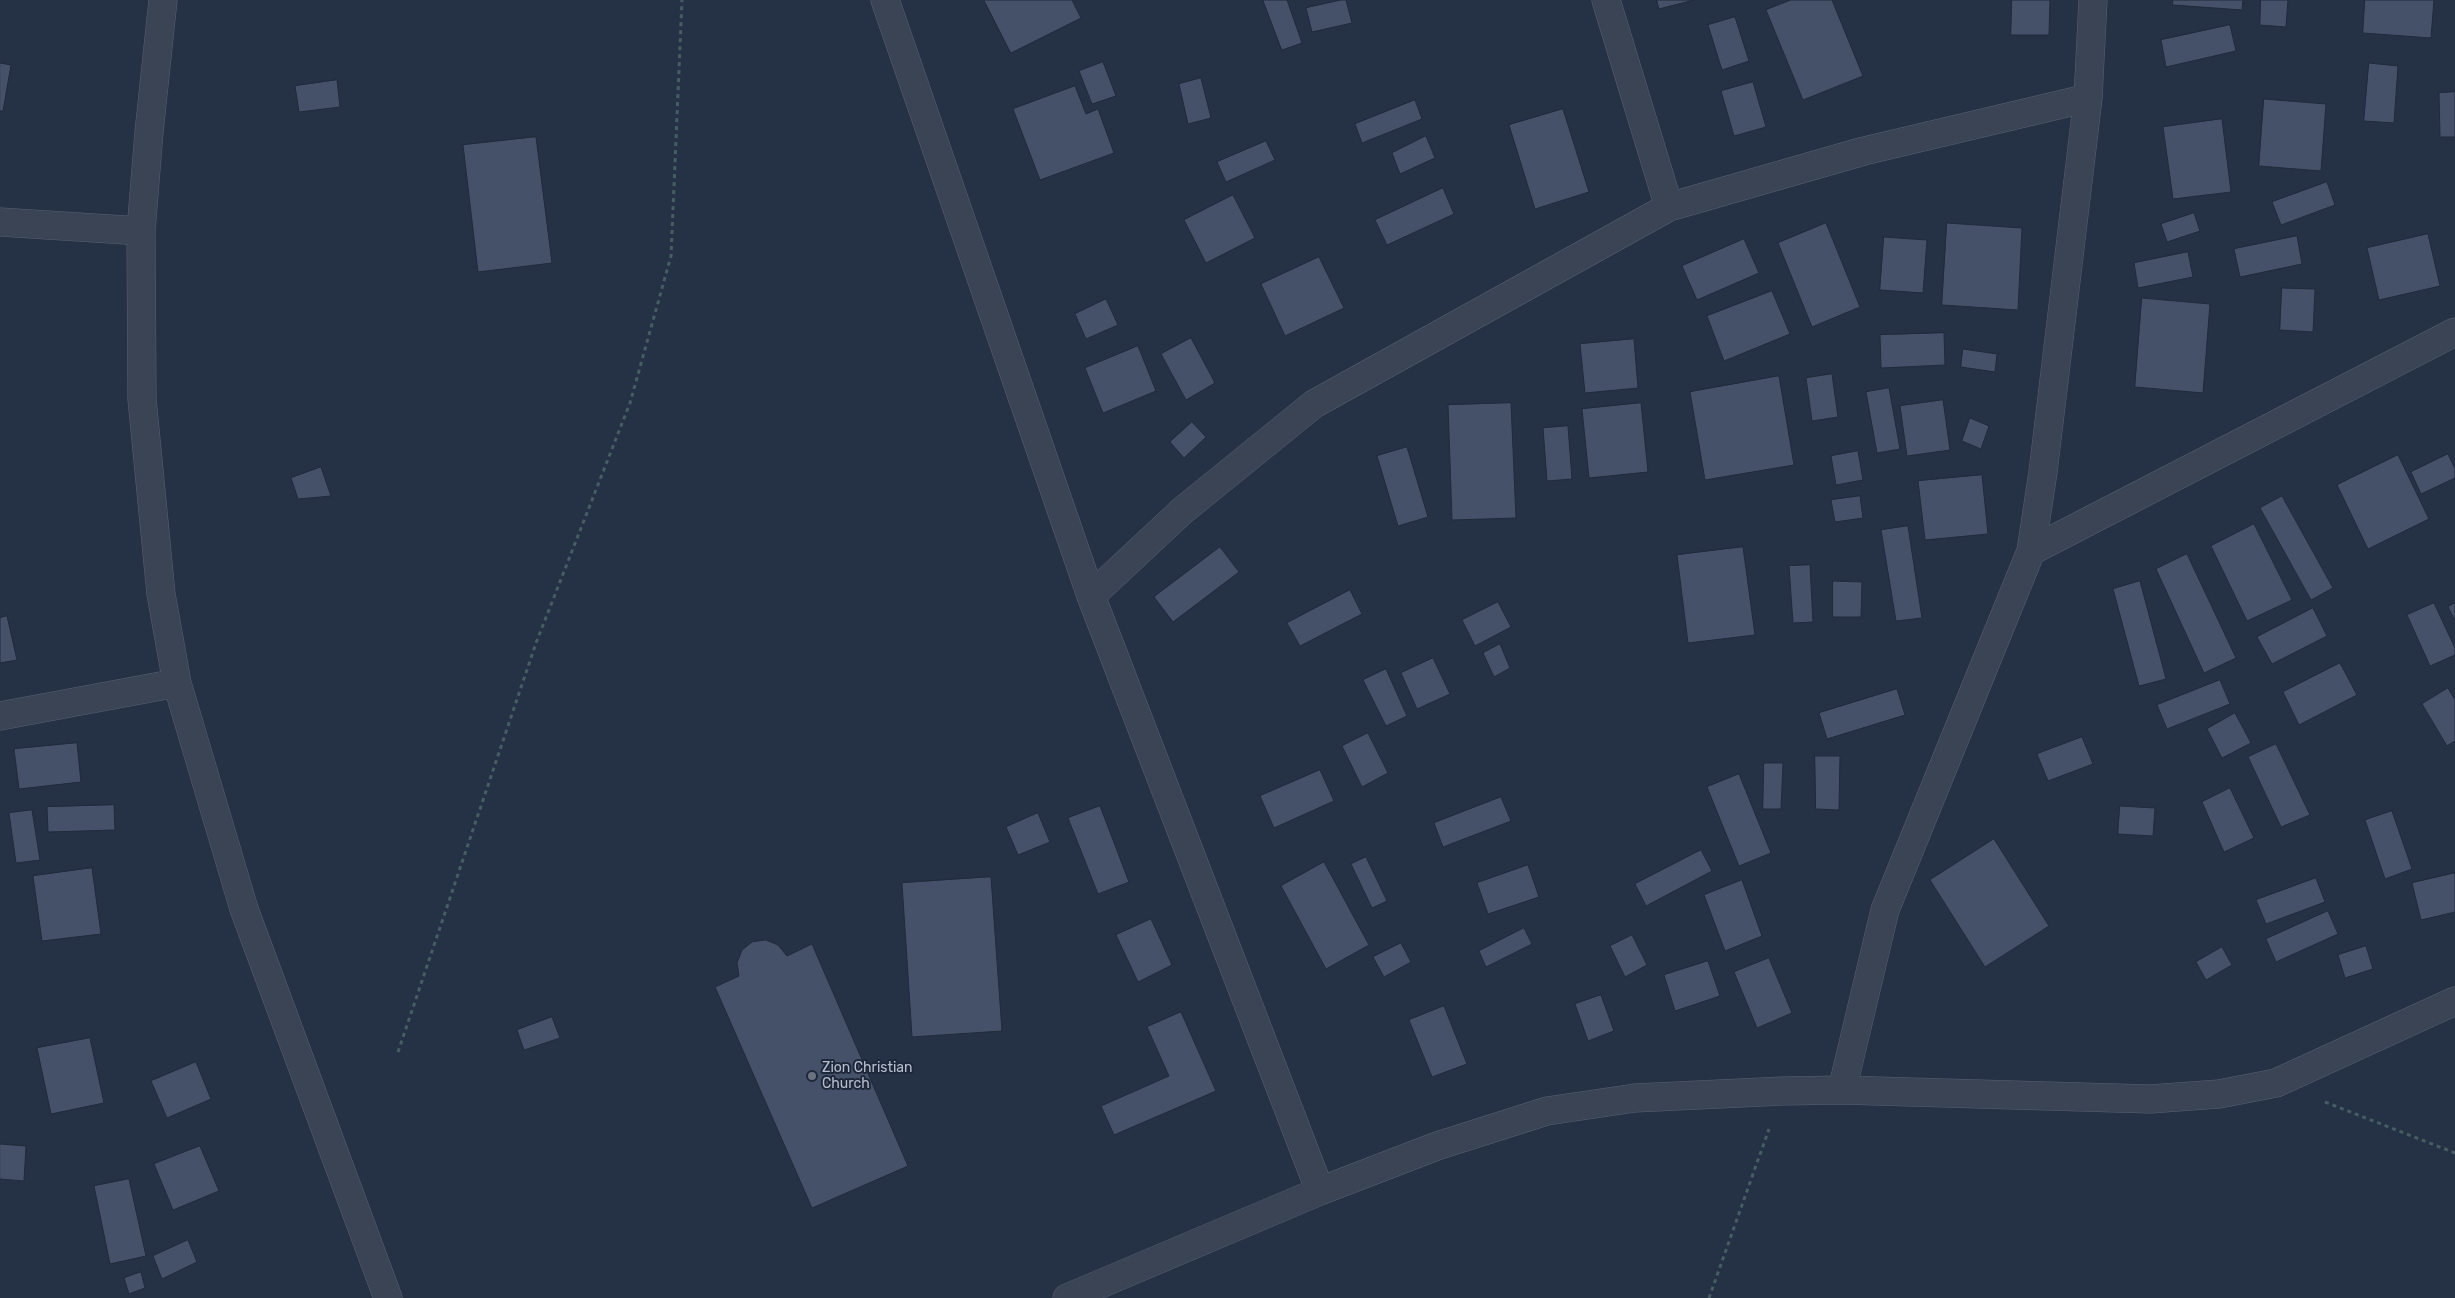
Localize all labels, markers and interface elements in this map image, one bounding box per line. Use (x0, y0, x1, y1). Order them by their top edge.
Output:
place label: Zion Christian Church (822, 1060, 912, 1092)
marker: Zion Christian Church (806, 1070, 818, 1082)

